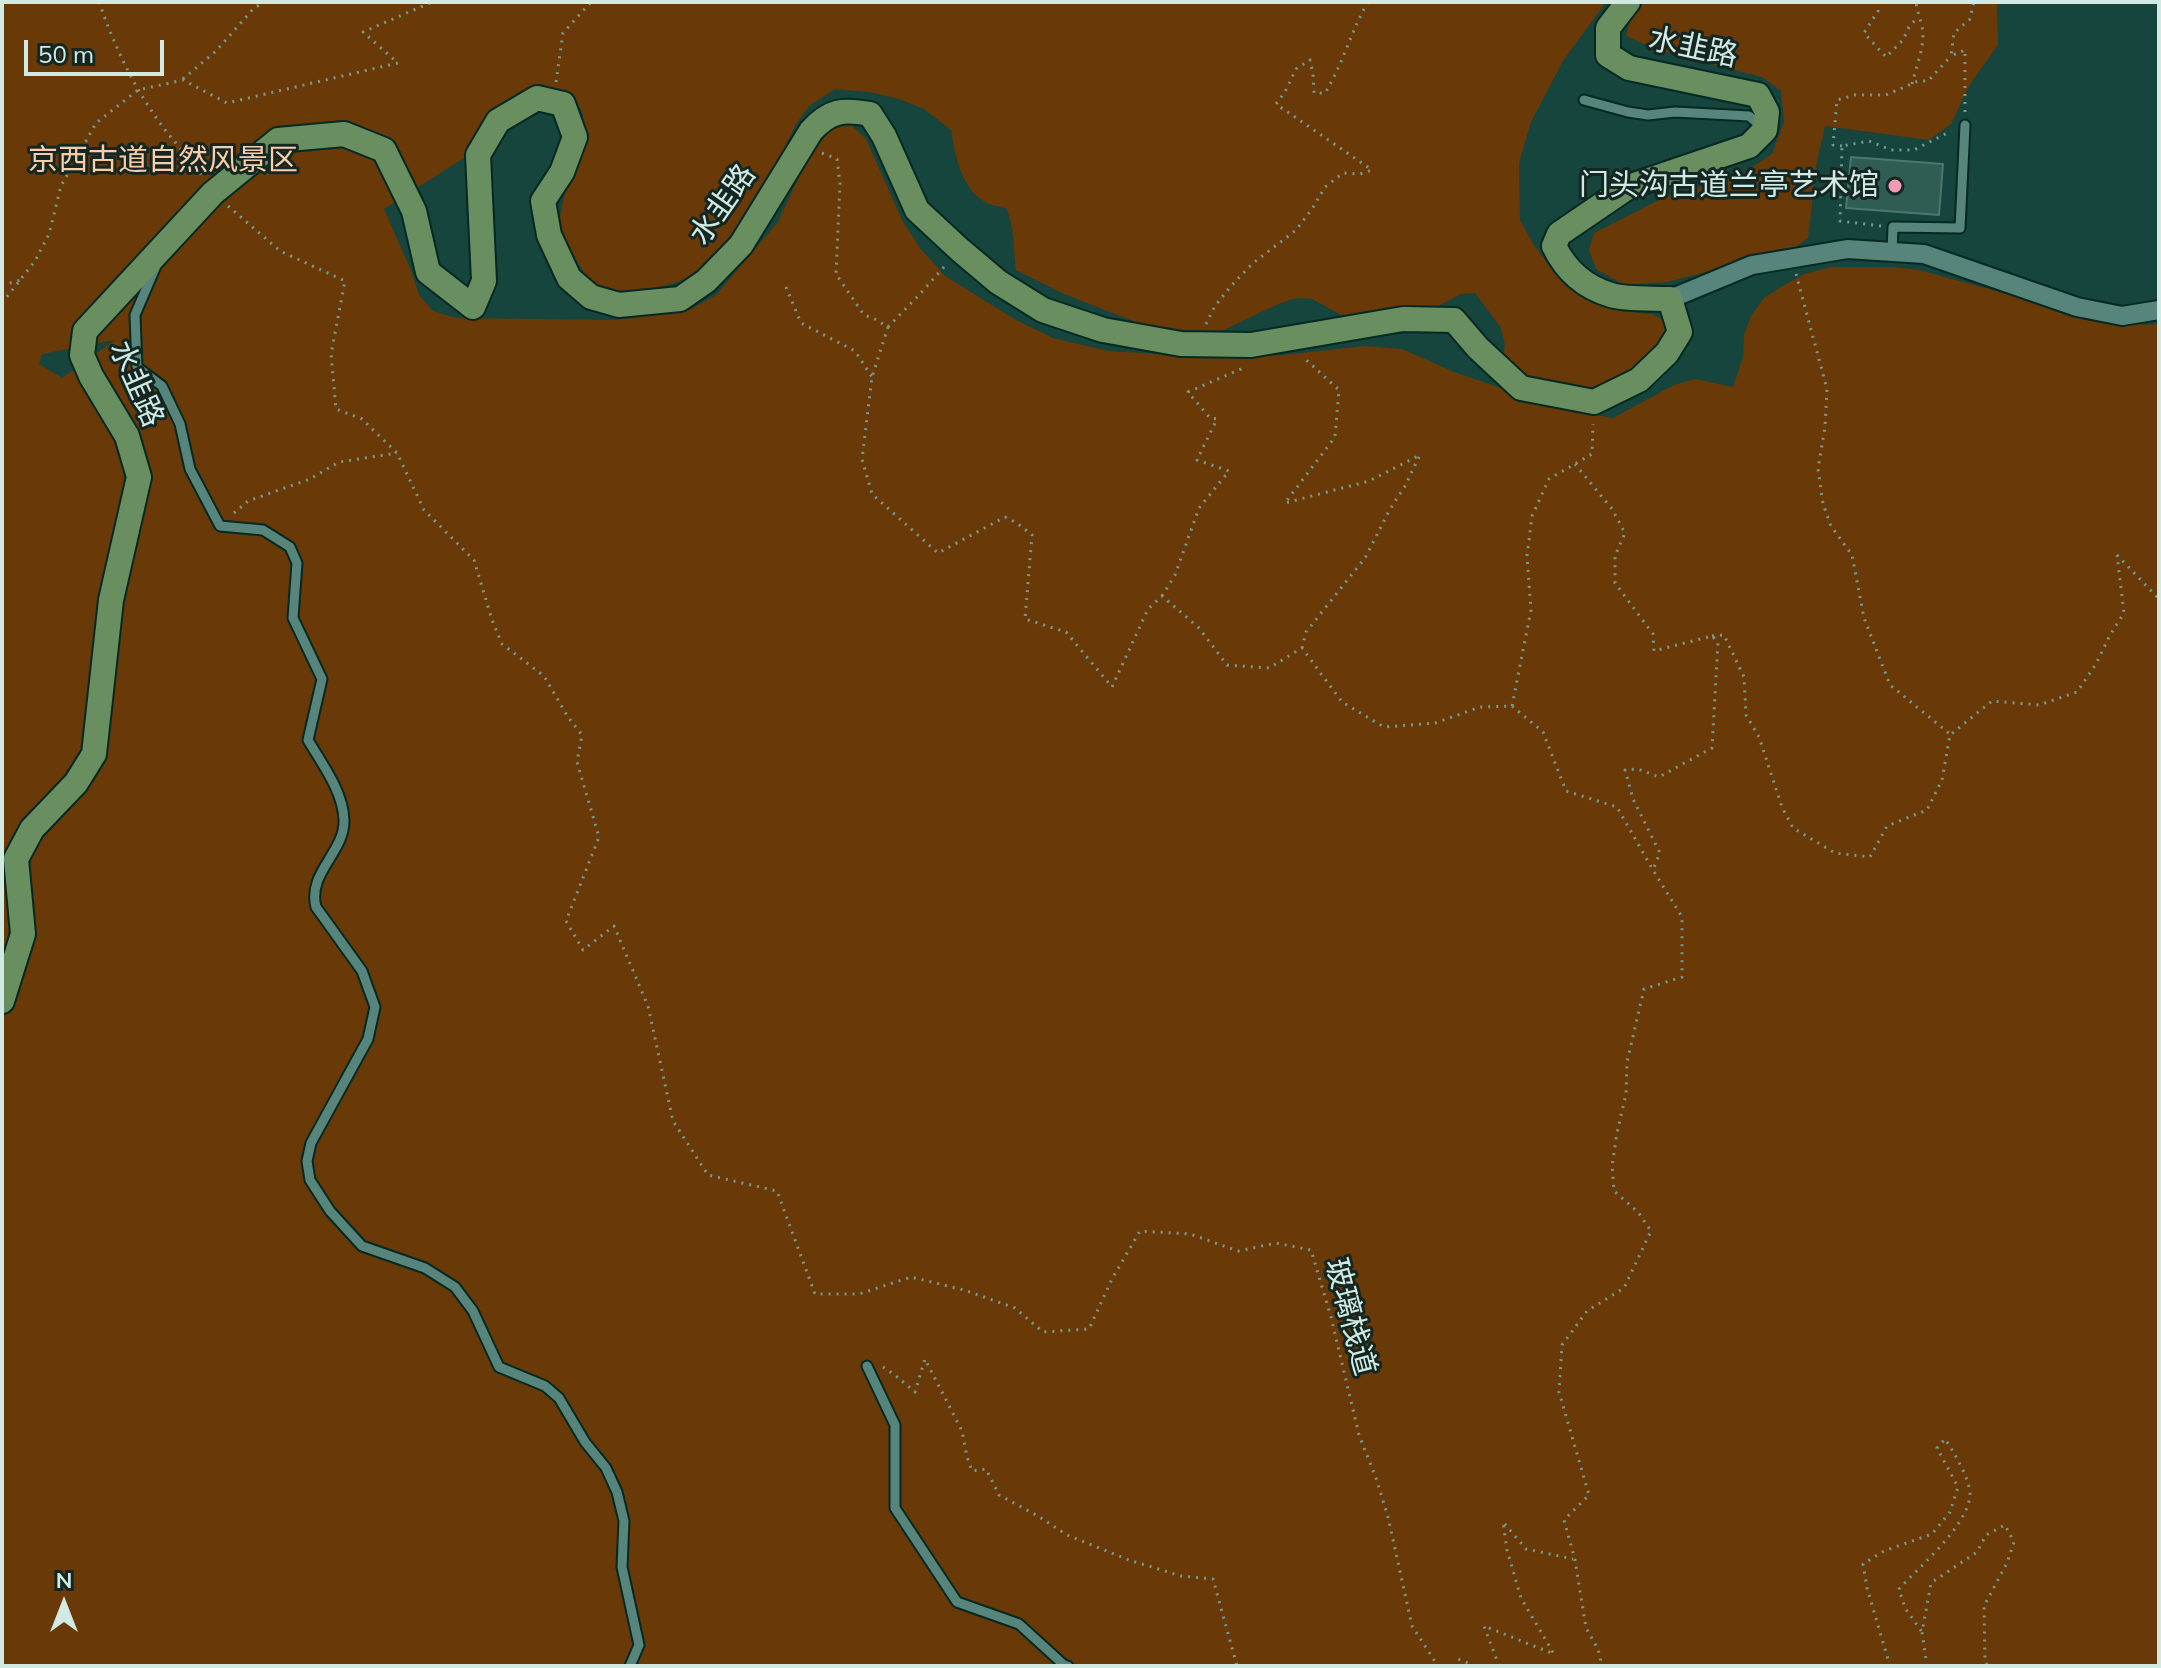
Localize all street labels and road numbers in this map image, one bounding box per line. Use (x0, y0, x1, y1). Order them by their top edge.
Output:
street label: 水韭路 (1645, 21, 1741, 75)
street label: 水韭路 (682, 158, 764, 252)
street label: 水韭路 (101, 336, 171, 432)
street label: 玻璃栈道 (1317, 1254, 1383, 1380)

